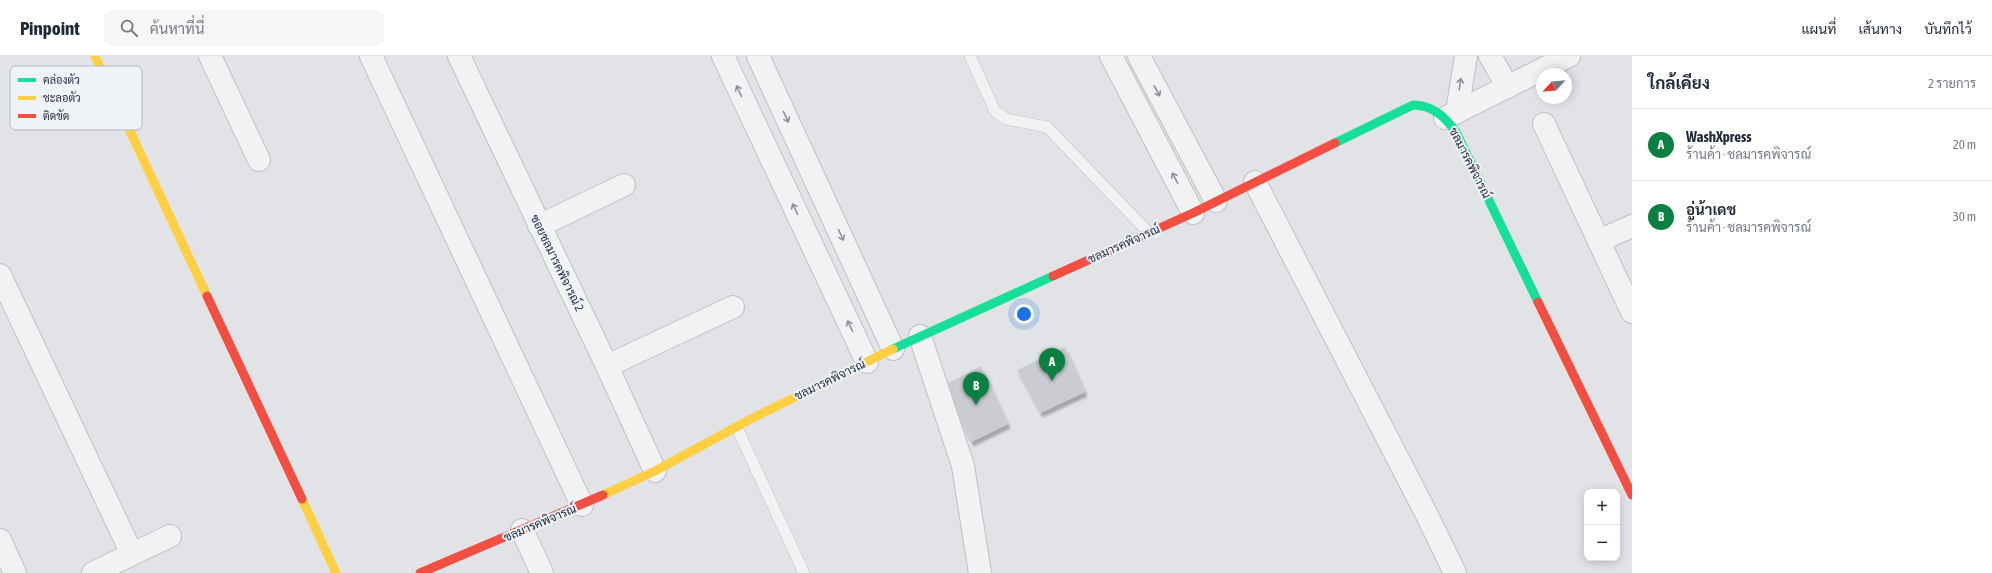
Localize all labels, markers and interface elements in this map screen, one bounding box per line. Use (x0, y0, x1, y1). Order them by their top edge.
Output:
search box (104, 10, 384, 46)
text: Pinpoint (20, 17, 80, 39)
icon: search (118, 17, 140, 39)
text: ค้นหาที่นี่ (150, 20, 205, 37)
text: แผนที่ (1801, 21, 1836, 37)
text: เส้นทาง (1858, 21, 1902, 37)
text: บันทึกไว้ (1924, 21, 1972, 37)
legend (10, 66, 142, 130)
north arrow (1536, 68, 1572, 104)
text: คล่องตัว (43, 73, 80, 86)
text: ใกล้เคียง (1648, 73, 1710, 93)
text: 2 รายการ (1928, 76, 1976, 91)
one-way arrow (1457, 78, 1464, 91)
one-way arrow (1154, 84, 1161, 96)
one-way arrow (735, 85, 742, 97)
text: ชะลอตัว (43, 91, 81, 104)
text: ติดขัด (43, 109, 69, 122)
one-way arrow (783, 111, 790, 123)
street label: ชลมารคพิจารณ์ (1446, 125, 1495, 201)
text: WashXpress (1686, 128, 1752, 145)
text: A (1658, 137, 1664, 152)
text: 20 m (1953, 137, 1976, 152)
text: ร้านค้า · ชลมารคพิจารณ์ (1686, 147, 1811, 162)
one-way arrow (1171, 172, 1178, 184)
text: อู่น้าเดช (1686, 201, 1736, 218)
one-way arrow (791, 203, 798, 215)
text: B (1658, 209, 1664, 224)
text: 30 m (1953, 209, 1976, 224)
street label: ซอยชลมารคพิจารณ์ 2 (527, 212, 587, 314)
text: ร้านค้า · ชลมารคพิจารณ์ (1686, 220, 1811, 235)
street label: ชลมารคพิจารณ์ (1085, 221, 1162, 266)
one-way arrow (837, 229, 845, 241)
your location (1014, 304, 1034, 324)
one-way arrow (846, 321, 853, 333)
pin: A (1039, 348, 1065, 381)
street label: ชลมารคพิจารณ์ (792, 356, 868, 403)
pin: B (963, 372, 989, 405)
map controls (1584, 489, 1620, 561)
button: + (1584, 489, 1620, 525)
street label: ชลมารคพิจารณ์ (501, 501, 578, 545)
button: − (1584, 525, 1620, 561)

